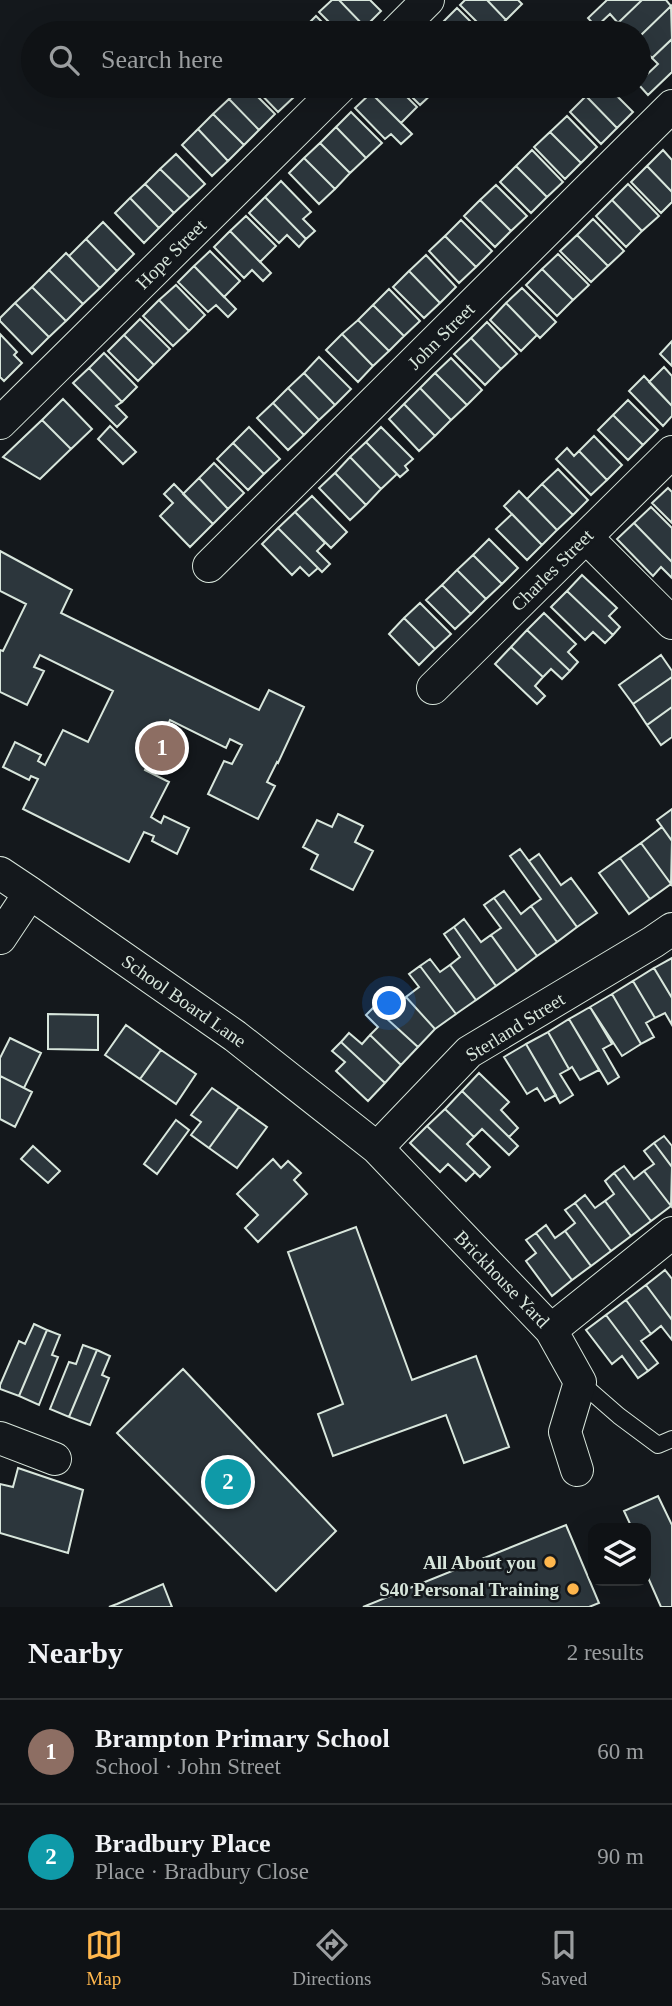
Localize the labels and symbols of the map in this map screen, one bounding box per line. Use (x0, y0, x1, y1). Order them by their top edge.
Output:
street label: Hope Street (132, 214, 211, 293)
street label: John Street (404, 298, 479, 373)
street label: Charles Street (507, 524, 598, 615)
pin: 1 (139, 722, 185, 774)
street label: School Board Lane (118, 950, 250, 1052)
your location (372, 986, 406, 1020)
street label: Sterland Street (462, 988, 569, 1066)
street label: Brickhouse Yard (450, 1226, 554, 1332)
pin: 2 (205, 1456, 251, 1508)
place label: All About you (423, 1552, 536, 1573)
marker: All About you (542, 1554, 558, 1570)
place label: S40 Personal Training (379, 1579, 559, 1600)
marker: S40 Personal Training (565, 1581, 581, 1597)

